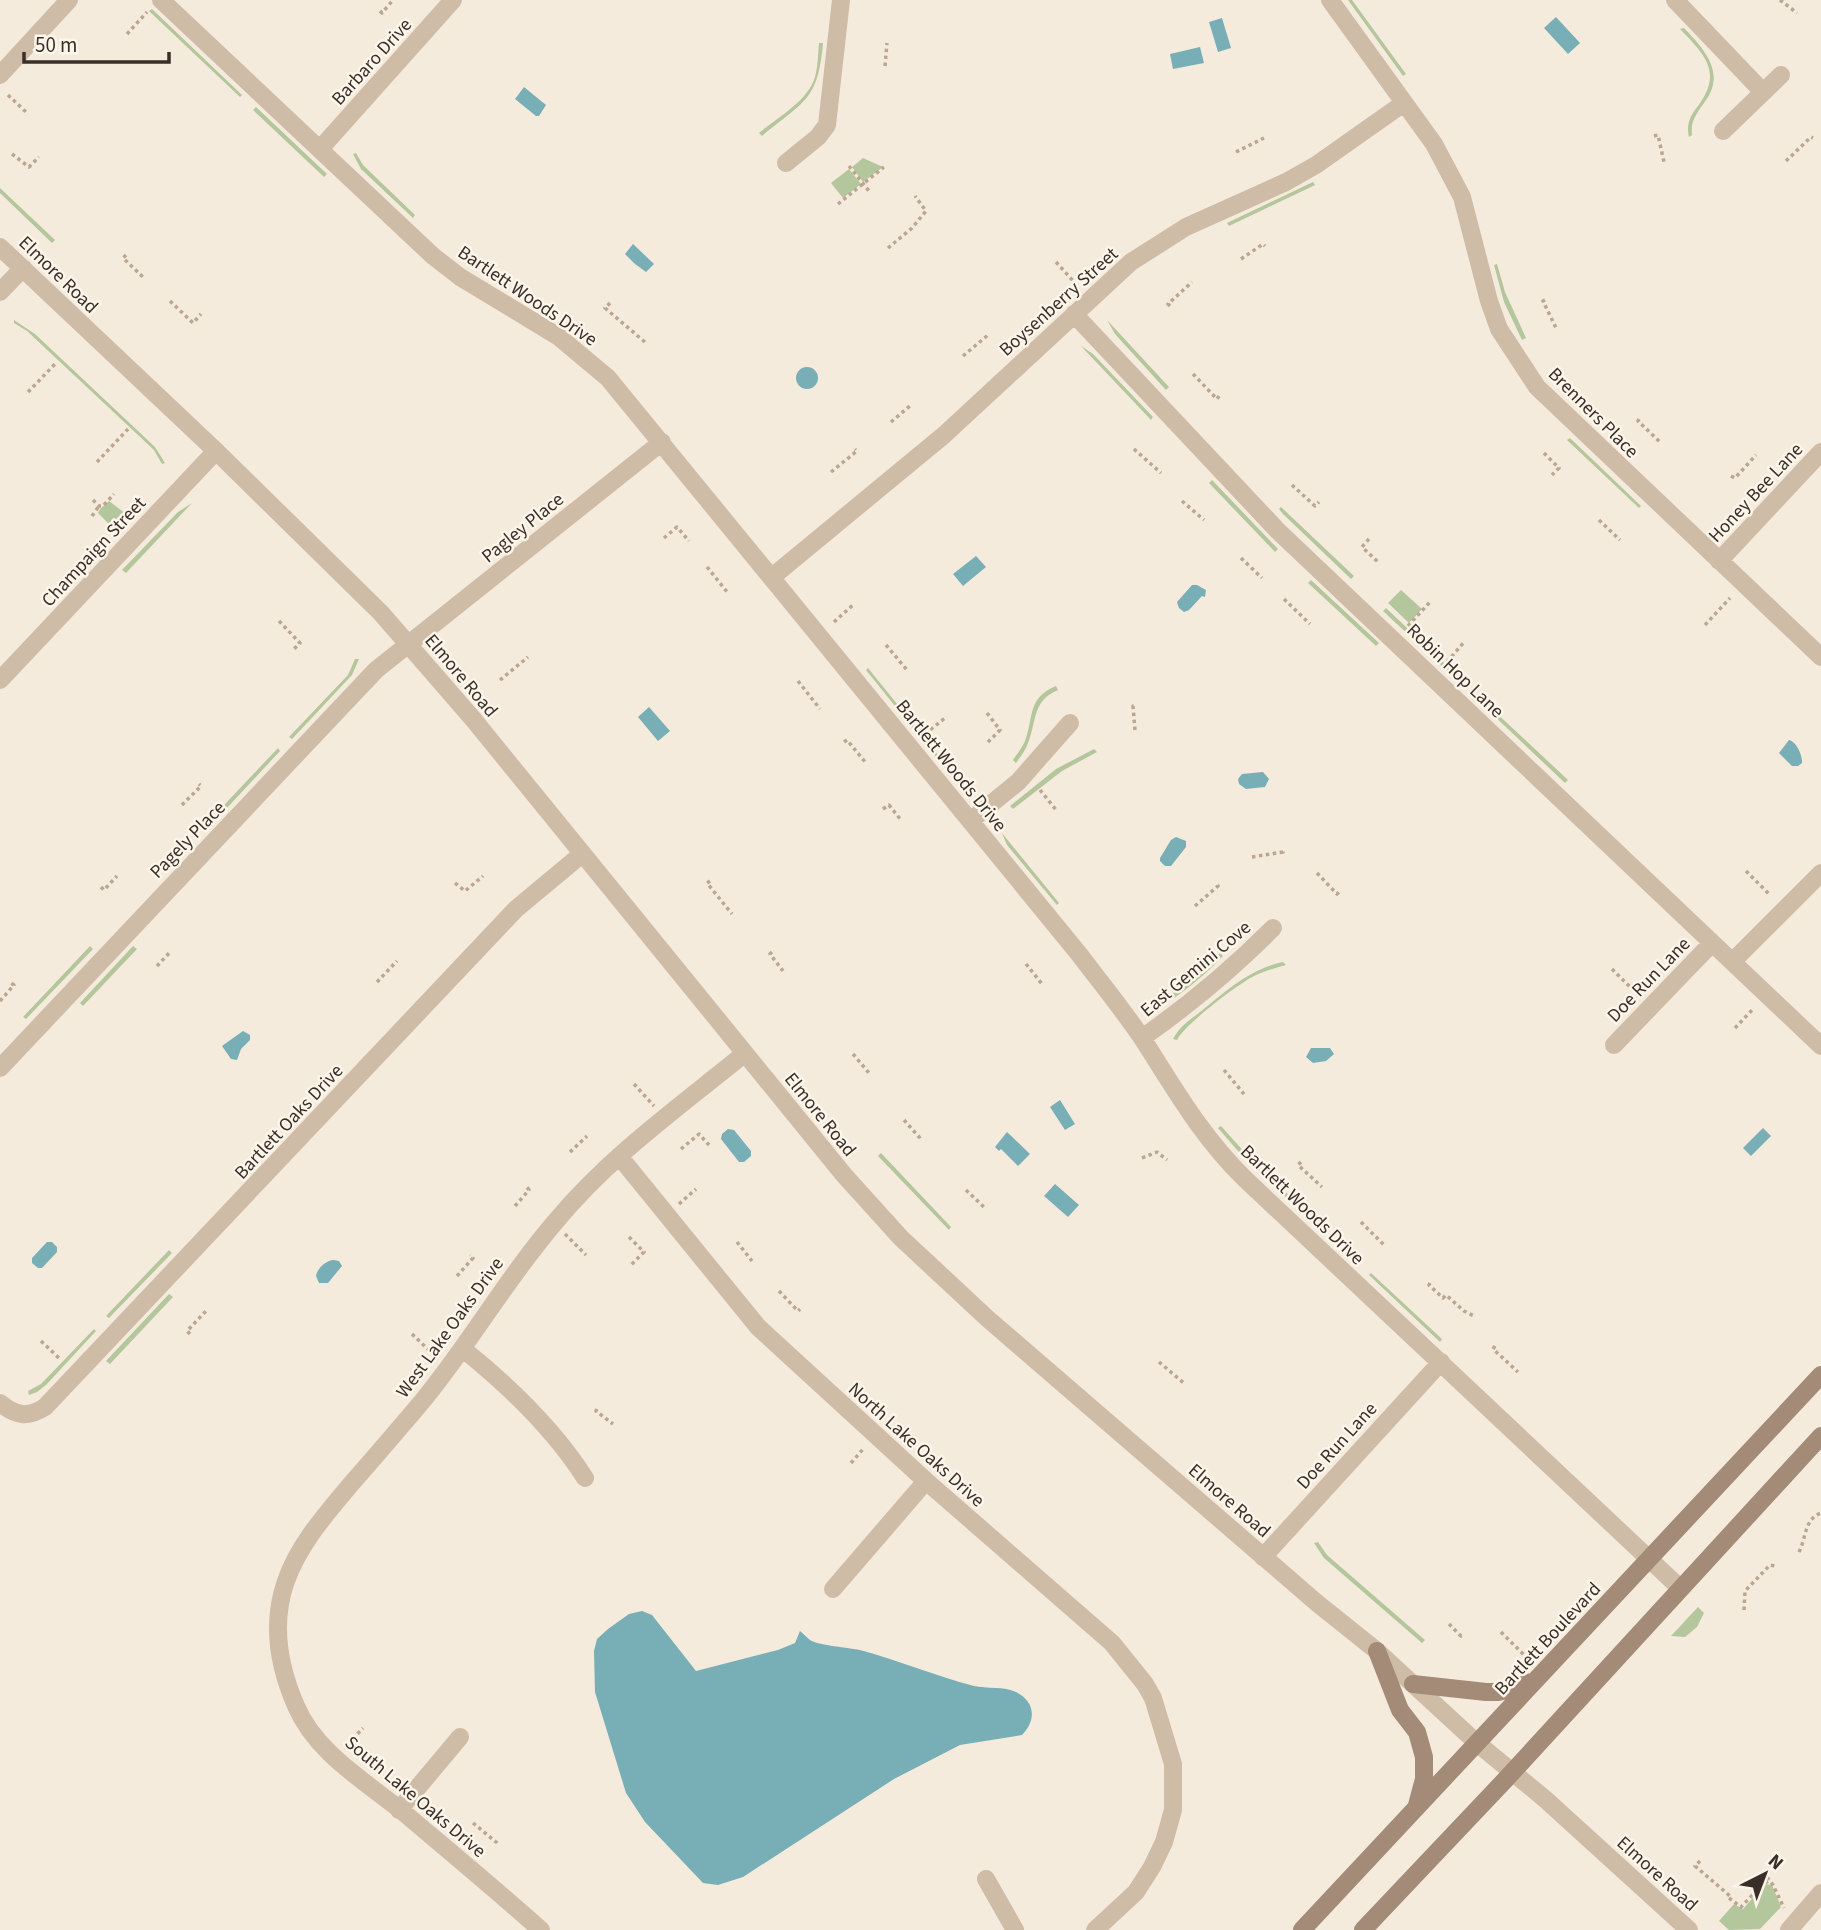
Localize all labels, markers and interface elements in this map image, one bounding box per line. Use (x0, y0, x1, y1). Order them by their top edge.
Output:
street label: Barbaro Drive (326, 13, 419, 111)
scale bar (24, 21, 170, 65)
text: 50 m (35, 30, 77, 60)
street label: Elmore Road (12, 230, 104, 320)
street label: Bartlett Woods Drive (452, 239, 602, 353)
street label: Boysenberry Street (994, 241, 1125, 363)
street label: Brenners Place (1542, 362, 1644, 464)
street label: Honey Bee Lane (1703, 437, 1810, 549)
street label: Pagley Place (476, 487, 570, 570)
street label: Champaign Street (36, 490, 153, 613)
street label: Robin Hop Lane (1400, 618, 1510, 725)
street label: Elmore Road (418, 628, 504, 723)
street label: Bartlett Woods Drive (889, 694, 1013, 838)
street label: Pagely Place (144, 795, 232, 885)
street label: East Gemini Cove (1135, 915, 1257, 1024)
street label: Doe Run Lane (1601, 931, 1697, 1029)
street label: Bartlett Oaks Drive (229, 1058, 350, 1186)
street label: Elmore Road (777, 1067, 862, 1163)
street label: Bartlett Woods Drive (1234, 1139, 1370, 1271)
street label: West Lake Oaks Drive (390, 1252, 510, 1404)
street label: North Lake Oaks Drive (842, 1376, 990, 1514)
street label: Doe Run Lane (1291, 1396, 1384, 1496)
street label: Elmore Road (1182, 1458, 1276, 1545)
street label: Bartlett Boulevard (1489, 1577, 1608, 1701)
street label: South Lake Oaks Drive (339, 1730, 492, 1864)
street label: Elmore Road (1610, 1830, 1704, 1918)
north arrow (1730, 1839, 1800, 1909)
text: N (1762, 1848, 1789, 1877)

